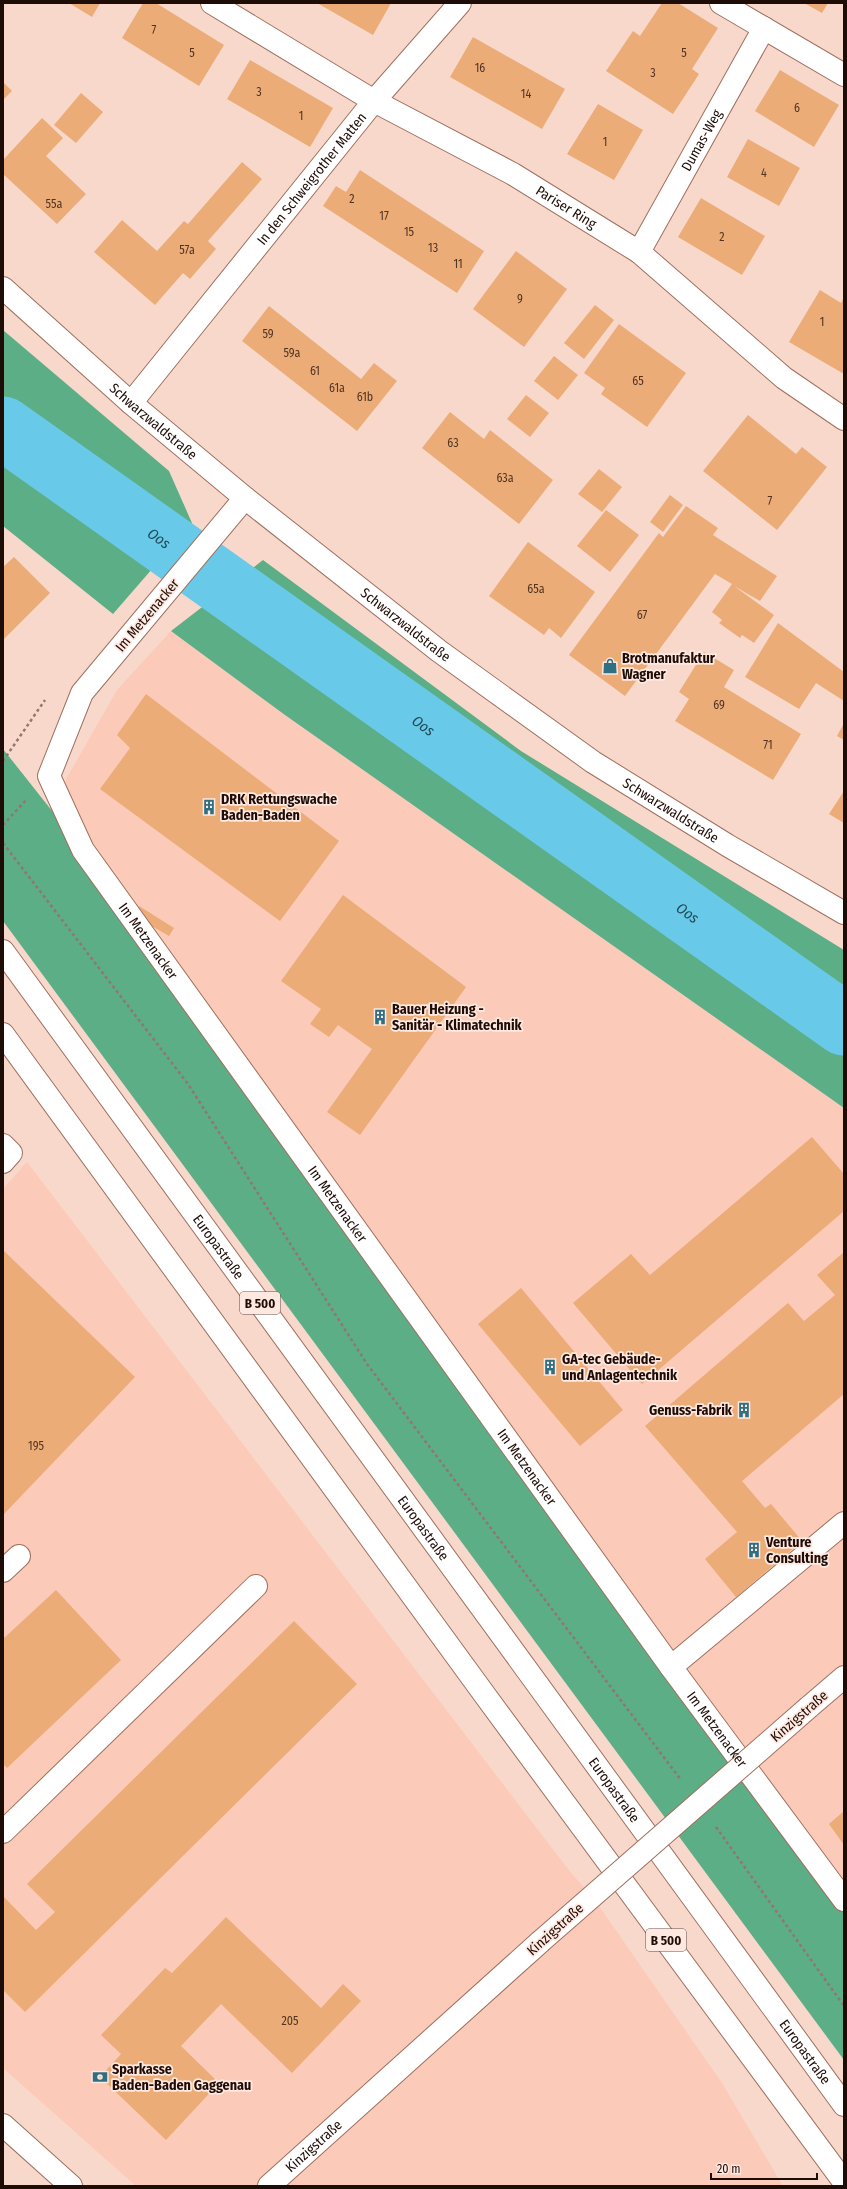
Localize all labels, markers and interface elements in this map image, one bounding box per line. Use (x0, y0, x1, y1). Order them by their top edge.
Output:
house number: 7 (152, 23, 157, 37)
house number: 5 (189, 46, 195, 60)
house number: 5 (681, 46, 687, 60)
house number: 16 (475, 61, 485, 75)
house number: 3 (650, 66, 656, 80)
house number: 3 (256, 85, 262, 99)
house number: 14 (521, 87, 531, 101)
house number: 6 (794, 101, 800, 115)
street label: Dumas-Weg (678, 106, 726, 174)
street label: In den Schweigrother Matten (254, 109, 370, 249)
house number: 1 (299, 109, 303, 123)
house number: 1 (603, 135, 607, 149)
house number: 4 (761, 166, 767, 180)
street label: Pariser Ring (533, 182, 600, 233)
house number: 2 (349, 192, 355, 206)
house number: 55a (46, 197, 63, 211)
house number: 17 (379, 209, 389, 223)
house number: 15 (404, 225, 415, 239)
house number: 2 (719, 230, 725, 244)
house number: 13 (428, 241, 438, 255)
house number: 57a (179, 243, 195, 257)
house number: 11 (453, 257, 463, 271)
house number: 9 (517, 292, 523, 306)
house number: 1 (820, 315, 824, 329)
house number: 59 (262, 327, 274, 341)
house number: 59a (284, 346, 301, 360)
house number: 61 (310, 364, 320, 378)
house number: 65 (632, 374, 644, 388)
street label: Schwarzwaldstraße (106, 380, 201, 464)
house number: 61a (329, 381, 345, 395)
house number: 61b (357, 390, 373, 404)
house number: 63 (447, 436, 459, 450)
house number: 63a (496, 471, 514, 485)
house number: 7 (768, 494, 773, 508)
water label: Oos (144, 524, 174, 553)
street label: Im Metzenacker (112, 575, 183, 655)
house number: 65a (527, 582, 545, 596)
street label: Schwarzwaldstraße (357, 584, 454, 666)
house number: 67 (637, 608, 647, 622)
place label: Brotmanufaktur Wagner (622, 650, 716, 683)
shop icon: Brotmanufaktur Wagner (601, 657, 619, 675)
house number: 69 (713, 698, 725, 712)
water label: Oos (408, 712, 439, 740)
house number: 71 (763, 738, 773, 752)
street label: Schwarzwaldstraße (620, 775, 722, 847)
place label: DRK Rettungswache Baden-Baden (221, 791, 337, 824)
building icon: DRK Rettungswache Baden-Baden (200, 798, 218, 816)
water label: Oos (673, 899, 703, 928)
street label: Im Metzenacker (115, 900, 181, 983)
place label: Bauer Heizung - Sanitär - Klimatechnik (392, 1001, 523, 1034)
building icon: Bauer Heizung - Sanitär - Klimatechnik (371, 1008, 389, 1026)
street label: Im Metzenacker (304, 1163, 371, 1246)
street label: Europastraße (189, 1211, 247, 1283)
road number: B 500 (240, 1292, 280, 1314)
place label: GA-tec Gebäude- und Anlagentechnik (562, 1351, 678, 1384)
building icon: GA-tec Gebäude- und Anlagentechnik (541, 1358, 559, 1376)
building icon: Genuss-Fabrik (735, 1401, 753, 1419)
place label: Genuss-Fabrik (649, 1402, 733, 1419)
street label: Im Metzenacker (493, 1426, 560, 1509)
house number: 195 (28, 1439, 44, 1453)
street label: Europastraße (394, 1493, 452, 1564)
place label: Venture Consulting (765, 1534, 828, 1567)
building icon: Venture Consulting (745, 1541, 763, 1559)
street label: Kinzigstraße (767, 1687, 831, 1746)
street label: Im Metzenacker (683, 1688, 751, 1771)
street label: Europastraße (585, 1754, 643, 1826)
street label: Kinzigstraße (524, 1900, 587, 1959)
road number: B 500 (646, 1929, 686, 1951)
house number: 205 (281, 2014, 299, 2028)
street label: Europastraße (776, 2016, 834, 2088)
place label: Sparkasse Baden-Baden Gaggenau (112, 2061, 251, 2094)
bank icon: Sparkasse Baden-Baden Gaggenau (91, 2068, 109, 2086)
street label: Kinzigstraße (282, 2116, 346, 2176)
scale bar (711, 2155, 817, 2181)
text: 20 m (717, 2162, 741, 2176)

